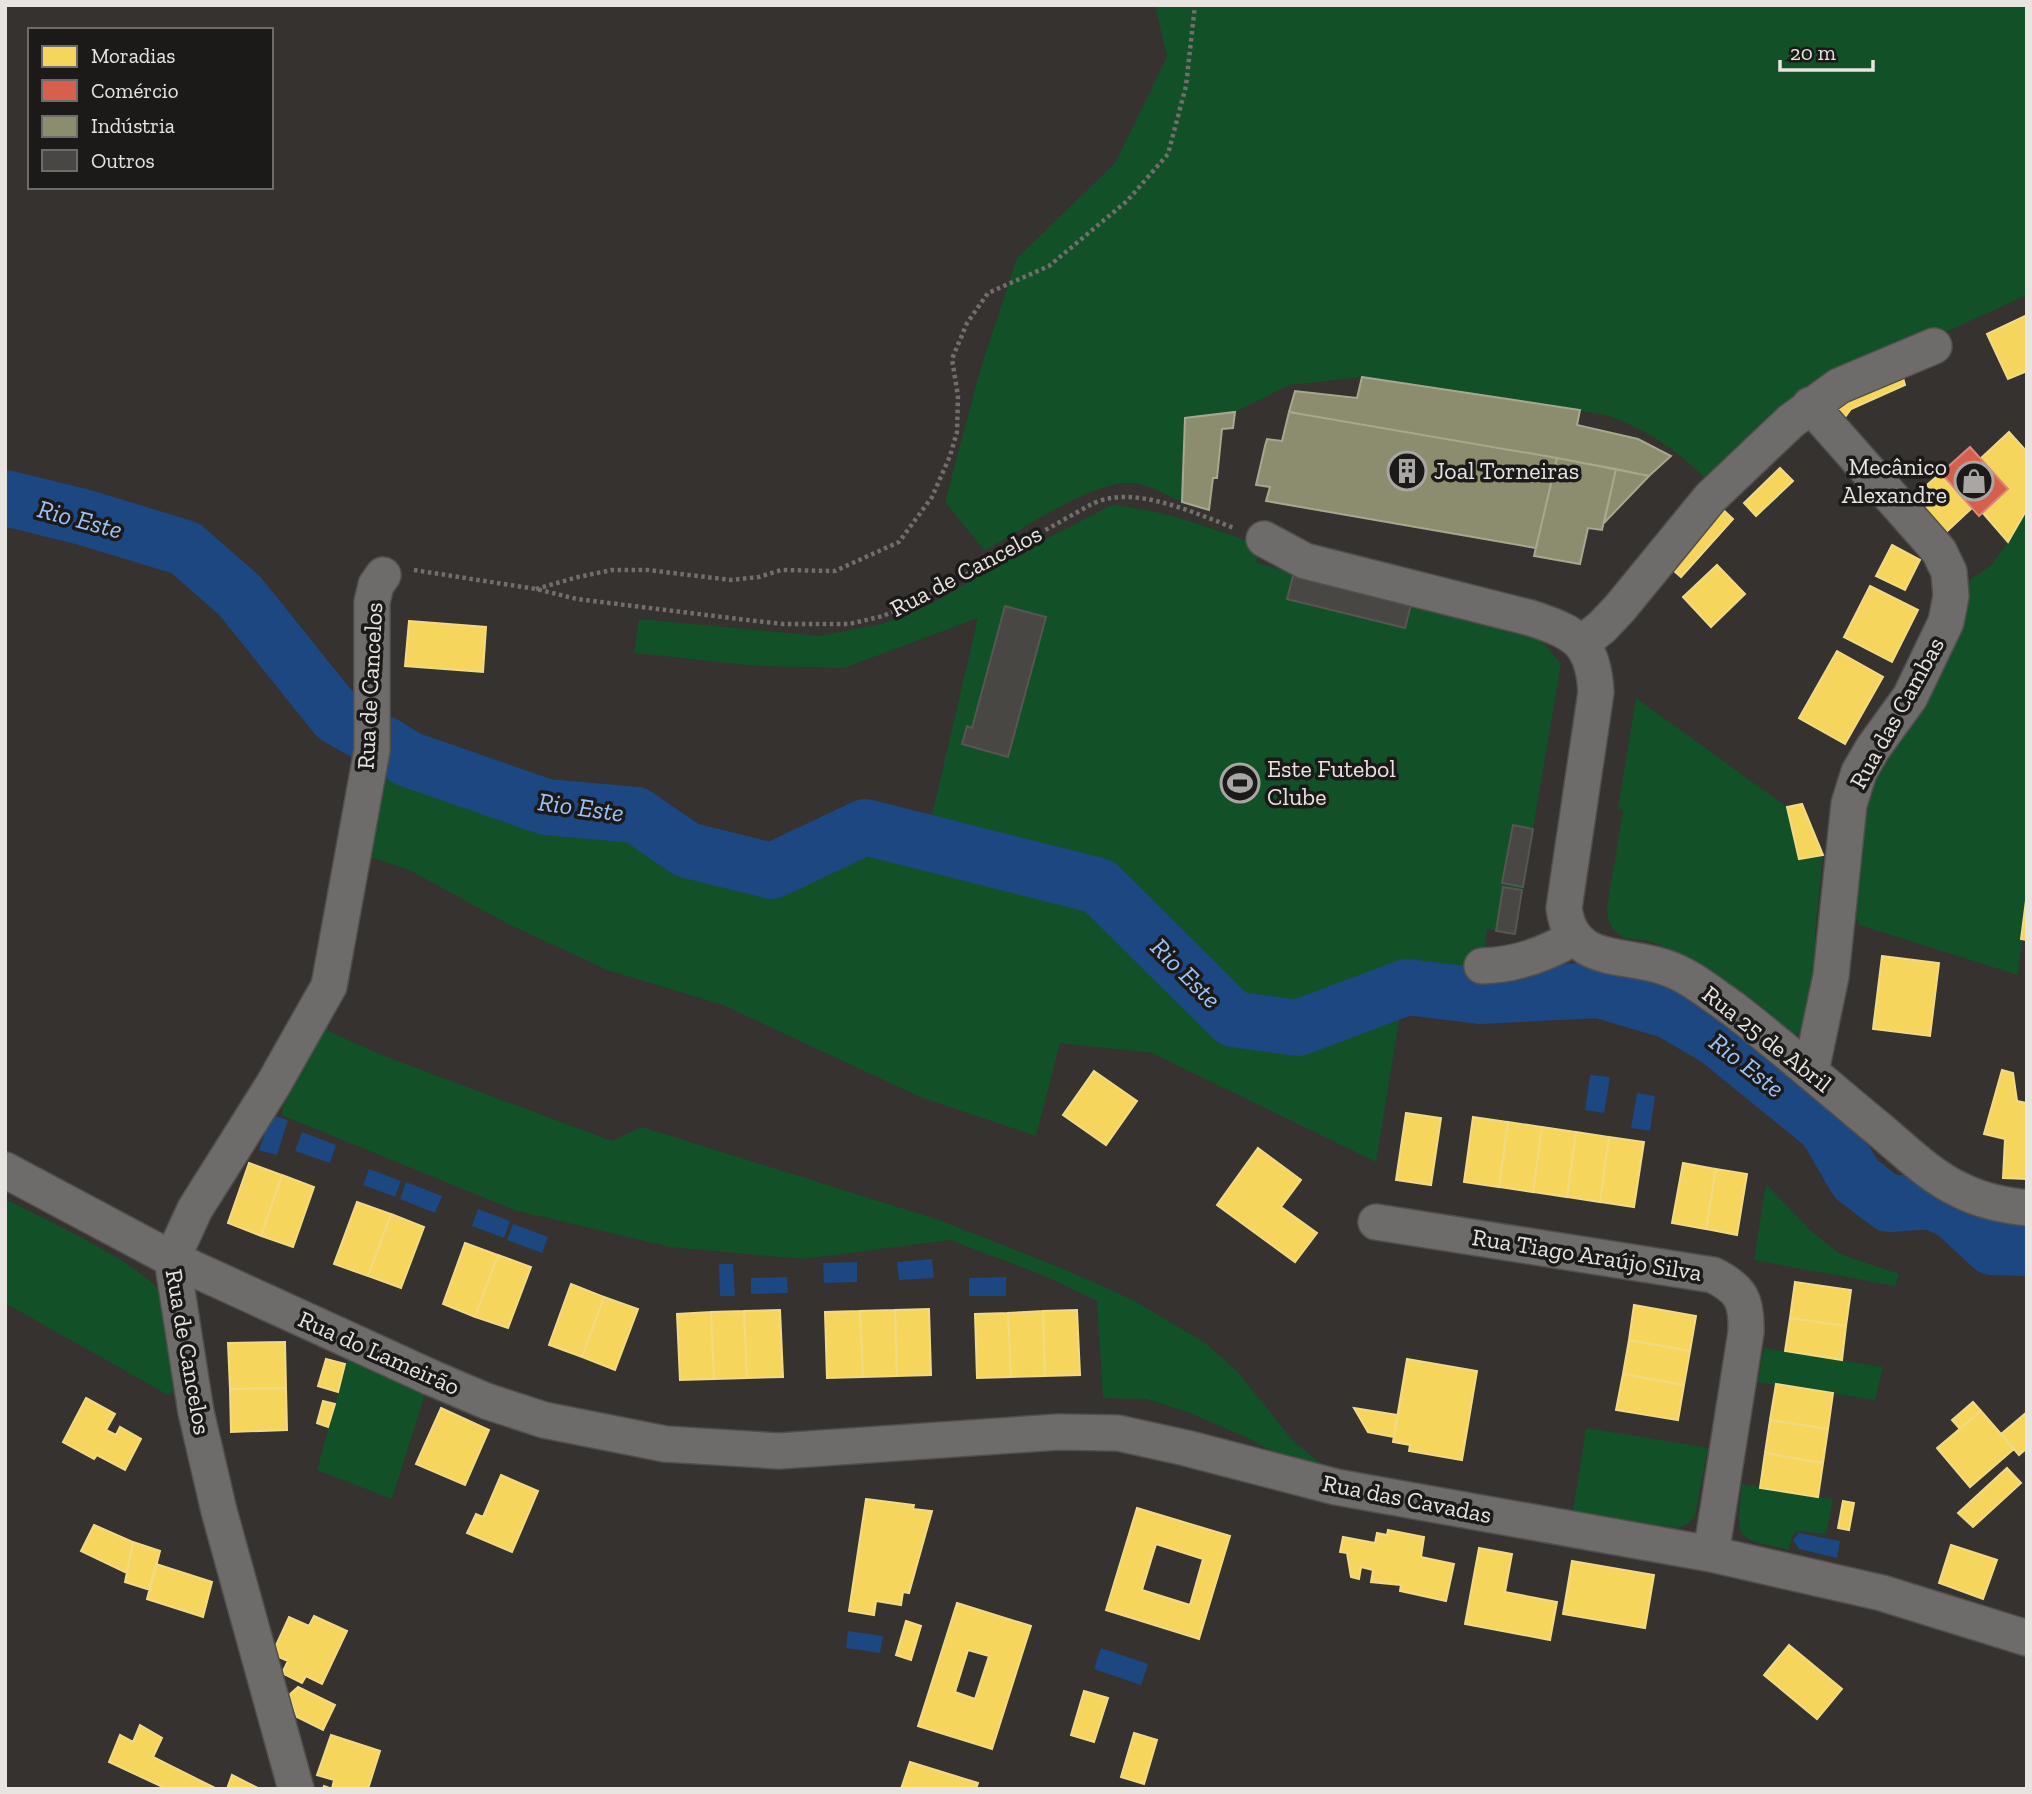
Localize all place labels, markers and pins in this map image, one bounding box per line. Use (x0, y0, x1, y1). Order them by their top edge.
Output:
building icon: Joal Torneiras (1386, 450, 1428, 492)
place label: Mecânico Alexandre (1842, 452, 1947, 509)
place label: Joal Torneiras (1434, 456, 1579, 485)
shop icon: Mecânico Alexandre (1953, 460, 1995, 502)
place label: Este Futebol Clube (1267, 754, 1396, 811)
sports icon: Este Futebol Clube (1219, 762, 1261, 804)

